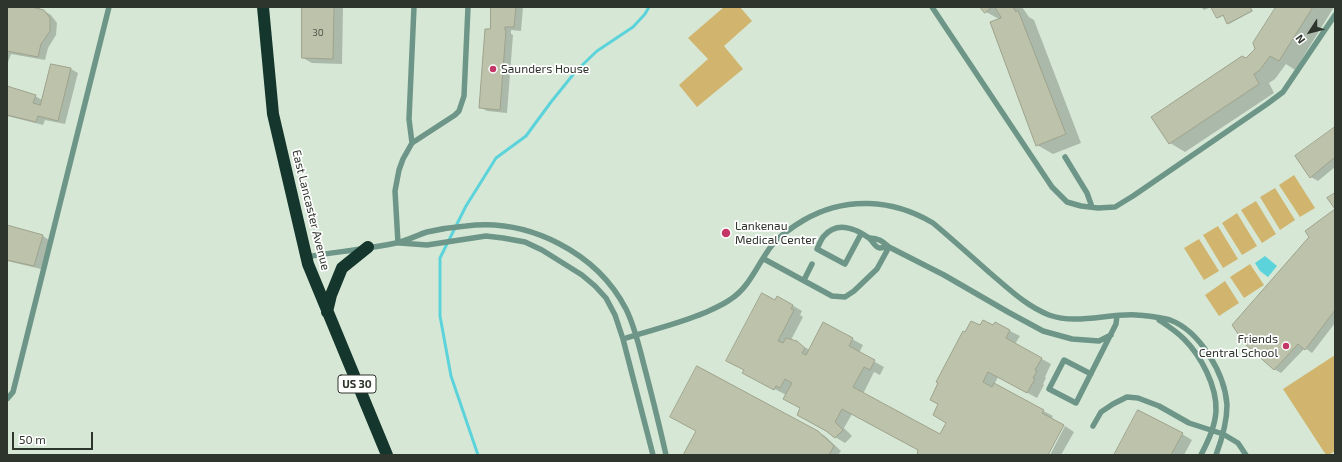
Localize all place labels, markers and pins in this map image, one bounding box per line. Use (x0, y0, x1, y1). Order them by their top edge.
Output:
place label: Saunders House (501, 62, 589, 76)
marker: Saunders House (488, 64, 498, 74)
place label: Lankenau Medical Center (735, 219, 817, 247)
marker: Lankenau Medical Center (720, 227, 732, 239)
place label: Friends Central School (1199, 332, 1278, 360)
marker: Friends Central School (1281, 341, 1291, 351)

